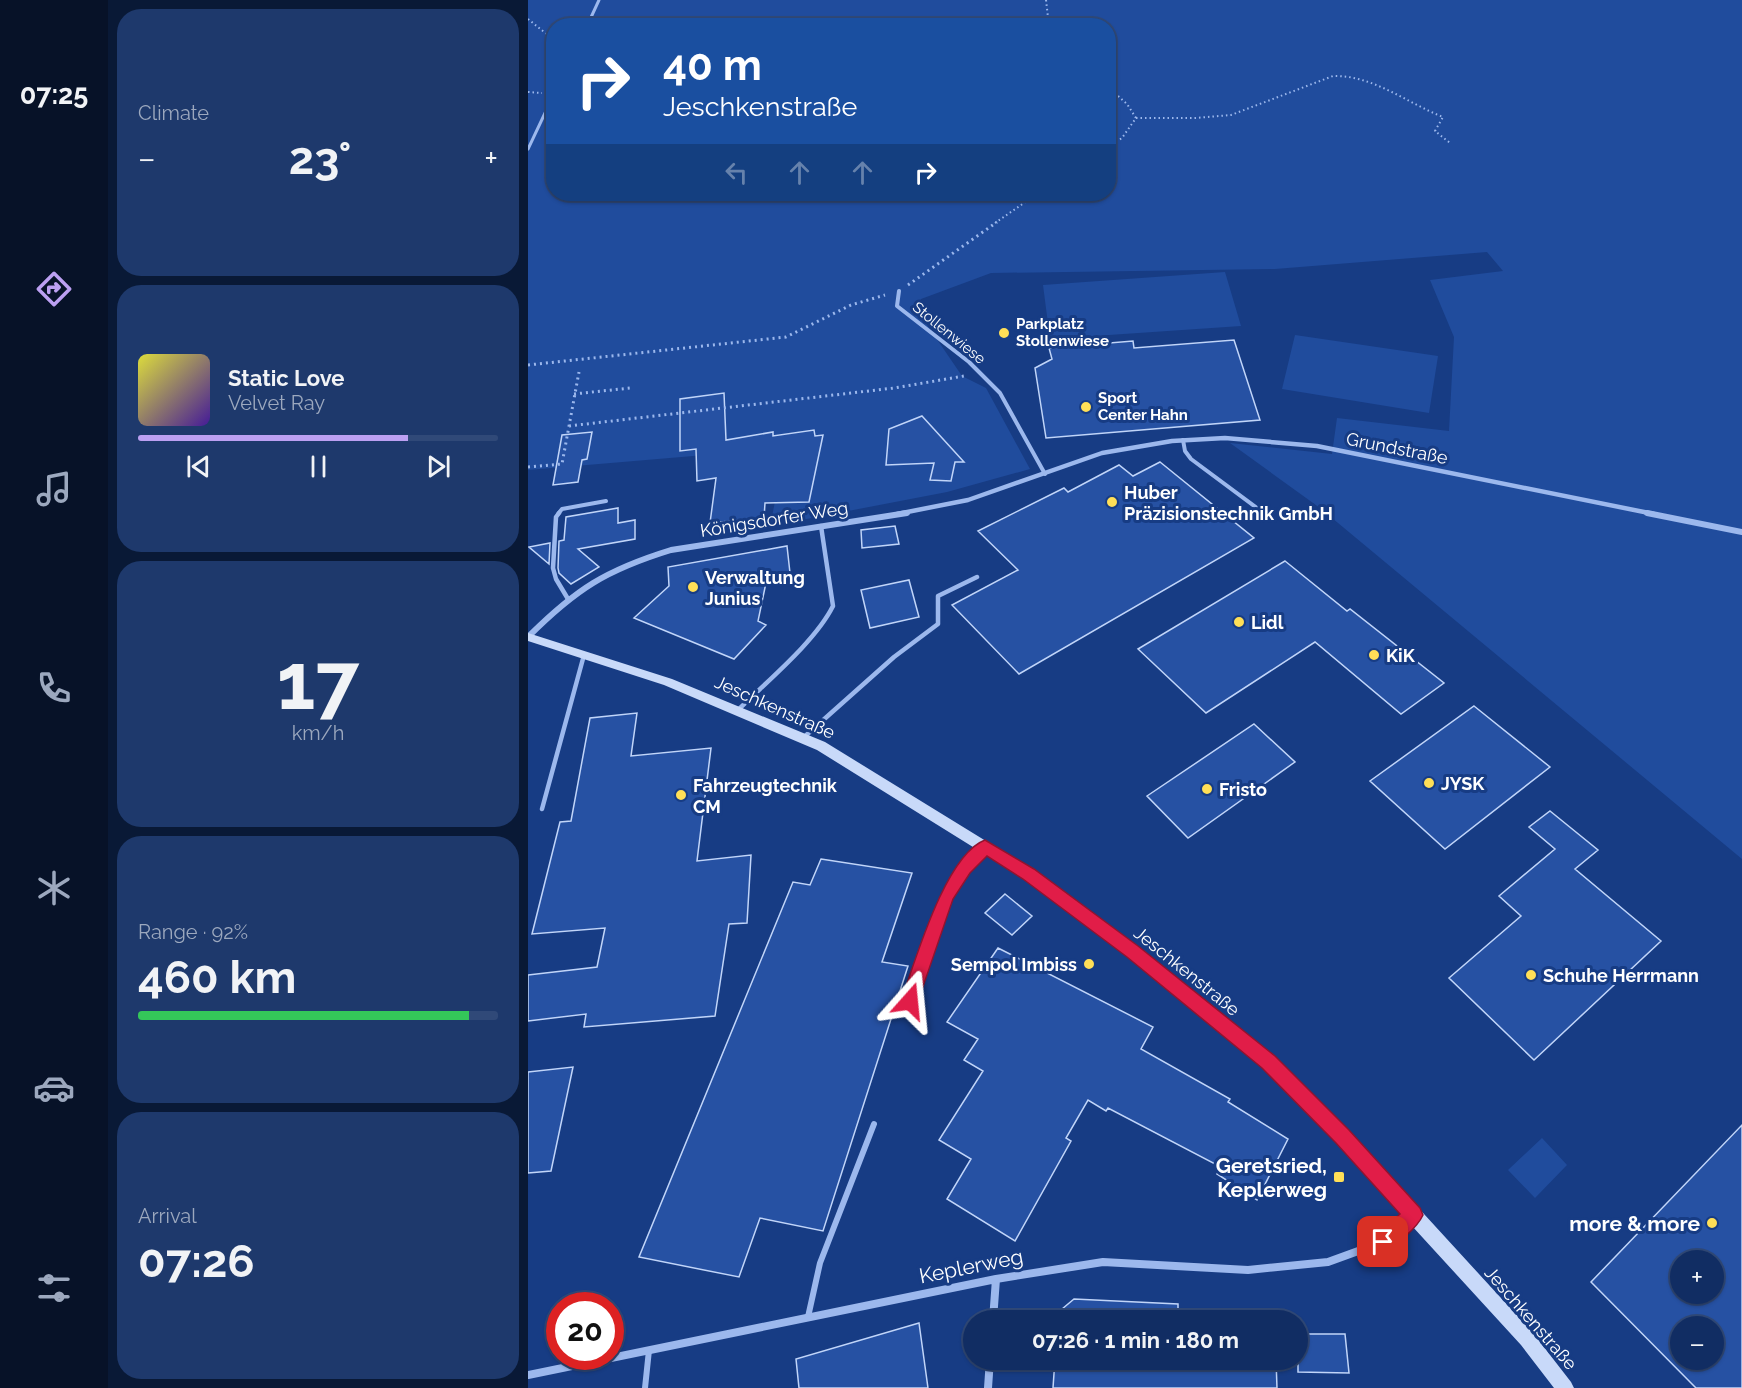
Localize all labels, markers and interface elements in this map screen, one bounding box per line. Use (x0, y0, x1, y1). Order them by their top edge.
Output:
text: 40 m (663, 41, 762, 90)
icon: right (564, 42, 642, 120)
text: 07:25 (20, 79, 88, 110)
text: Jeschkenstraße (663, 91, 857, 122)
text: Climate (138, 101, 209, 125)
text: 23° (289, 132, 351, 185)
text: − (138, 139, 156, 178)
text: + (484, 139, 498, 178)
icon: left (720, 156, 753, 189)
icon: ahead (783, 156, 816, 189)
icon: ahead (846, 156, 879, 189)
icon: right (909, 156, 942, 189)
icon: directions (33, 268, 75, 310)
street label: Stollenwiese (909, 298, 989, 368)
place label: Parkplatz Stollenwiese (1016, 315, 1109, 350)
marker: Parkplatz Stollenwiese (997, 326, 1011, 340)
text: Static Love (228, 365, 345, 391)
place label: Sport Center Hahn (1098, 389, 1188, 424)
text: Velvet Ray (228, 391, 325, 415)
marker: Sport Center Hahn (1079, 400, 1093, 414)
street label: Grundstraße (1344, 428, 1450, 468)
icon: previous (182, 450, 215, 483)
icon: pause (302, 450, 335, 483)
icon: next (422, 450, 455, 483)
icon: music (33, 468, 75, 510)
place label: Huber Präzisionstechnik GmbH (1124, 482, 1333, 524)
marker: Huber Präzisionstechnik GmbH (1105, 495, 1119, 509)
street label: Königsdorfer Weg (698, 497, 850, 541)
place label: Verwaltung Junius (705, 567, 805, 609)
marker: Verwaltung Junius (686, 580, 700, 594)
place label: Lidl (1251, 612, 1284, 633)
marker: Lidl (1232, 615, 1246, 629)
text: 17 (277, 636, 359, 727)
place label: KiK (1386, 645, 1416, 666)
marker: KiK (1367, 648, 1381, 662)
icon: phone (33, 667, 75, 709)
street label: Jeschkenstraße (712, 671, 839, 743)
text: km/h (292, 721, 344, 745)
place label: JYSK (1441, 773, 1485, 794)
place label: Fahrzeugtechnik CM (693, 775, 838, 817)
marker: JYSK (1422, 776, 1436, 790)
place label: Fristo (1219, 779, 1267, 800)
marker: Fristo (1200, 782, 1214, 796)
marker: Fahrzeugtechnik CM (674, 788, 688, 802)
icon: climate (33, 867, 75, 909)
text: Range · 92% (138, 920, 248, 944)
street label: Jeschkenstraße (1130, 922, 1244, 1020)
text: 460 km (138, 951, 296, 1004)
place label: Sempol Imbiss (951, 954, 1077, 975)
marker: Sempol Imbiss (1082, 957, 1096, 971)
place label: Schuhe Herrmann (1543, 965, 1699, 986)
marker: Schuhe Herrmann (1524, 968, 1538, 982)
position arrow (878, 969, 942, 1033)
icon: car (33, 1067, 75, 1109)
place label: Geretsried, Keplerweg (1216, 1153, 1327, 1202)
marker: Geretsried, Keplerweg (1332, 1170, 1346, 1184)
text: Arrival (138, 1204, 197, 1228)
place label: more & more (1569, 1211, 1700, 1236)
pin (1357, 1216, 1408, 1267)
marker: more & more (1705, 1216, 1719, 1230)
icon: arrive (1366, 1225, 1399, 1258)
text: 07:26 (138, 1235, 255, 1288)
street label: Keplerweg (917, 1244, 1025, 1288)
map controls (1670, 1250, 1724, 1370)
button: + (1670, 1250, 1724, 1304)
street label: Jeschkenstraße (1481, 1262, 1582, 1374)
icon: filters (33, 1267, 75, 1309)
speed limit sign: 20 (546, 1292, 624, 1370)
button: − (1670, 1316, 1724, 1370)
text: 07:26 · 1 min · 180 m (1032, 1327, 1239, 1353)

